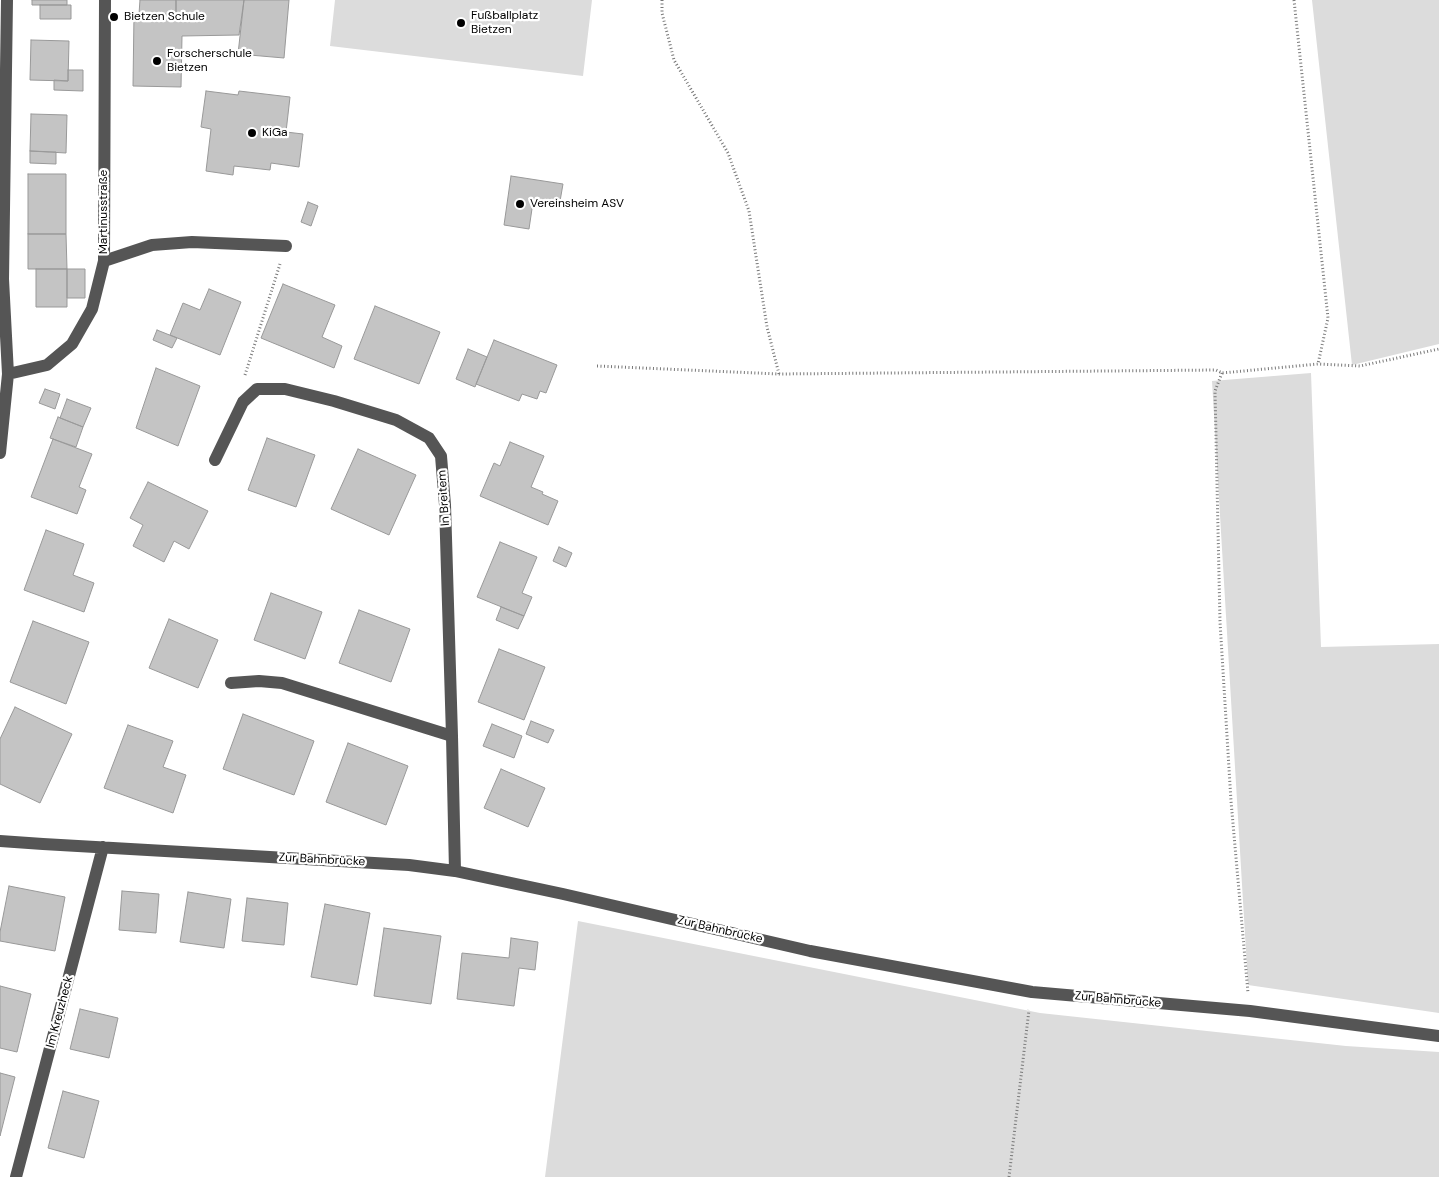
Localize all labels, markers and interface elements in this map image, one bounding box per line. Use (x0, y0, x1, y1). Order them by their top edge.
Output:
place label: Fußballplatz Bietzen (471, 9, 538, 37)
place label: Bietzen Schule (124, 10, 205, 24)
marker: Bietzen Schule (108, 11, 120, 23)
marker: Fußballplatz Bietzen (455, 17, 467, 29)
place label: Forscherschule Bietzen (167, 47, 252, 75)
marker: Forscherschule Bietzen (151, 55, 163, 67)
place label: KiGa (262, 126, 288, 140)
marker: KiGa (246, 127, 258, 139)
street label: Martinusstraße (97, 170, 111, 254)
place label: Vereinsheim ASV (530, 197, 624, 211)
marker: Vereinsheim ASV (514, 198, 526, 210)
street label: In Breitem (435, 470, 453, 526)
street label: Zur Bahnbrücke (278, 851, 366, 869)
street label: Zur Bahnbrücke (676, 913, 764, 947)
street label: Im Kreuzheck (44, 975, 76, 1049)
street label: Zur Bahnbrücke (1074, 989, 1162, 1011)

